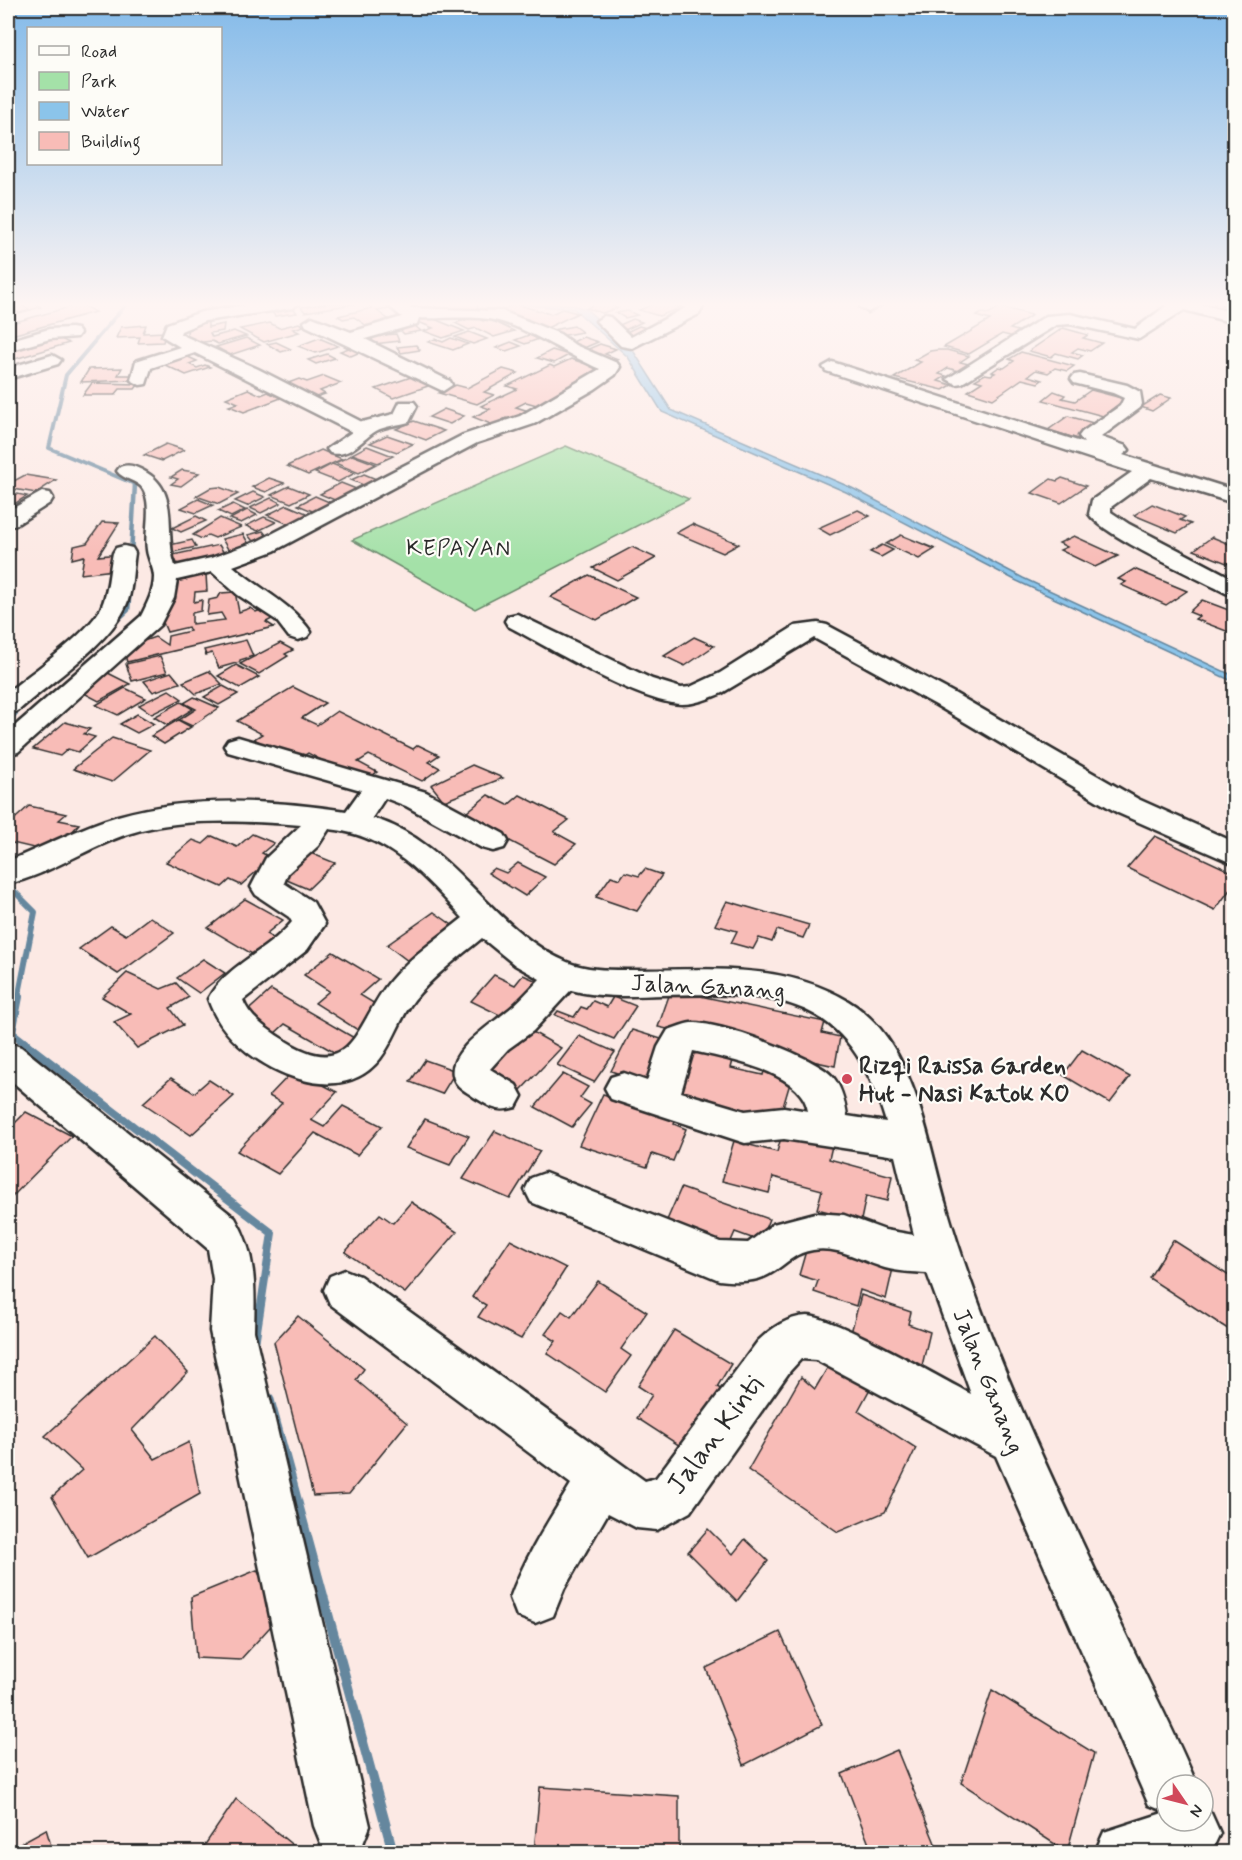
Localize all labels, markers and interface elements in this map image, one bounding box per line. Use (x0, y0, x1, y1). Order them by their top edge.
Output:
legend (27, 27, 222, 165)
text: Road (81, 40, 117, 64)
text: Park (81, 70, 117, 94)
text: Water (81, 100, 130, 124)
text: Building (81, 130, 141, 156)
district label: KEPAYAN (406, 535, 512, 563)
street label: Jalan Ganang (630, 968, 786, 1007)
place label: Rizqi Raissa Garden Hut - Nasi Katok XO (859, 1051, 1070, 1110)
marker: Rizqi Raissa Garden Hut - Nasi Katok XO (840, 1072, 854, 1086)
street label: Jalan Ganang (944, 1304, 1031, 1459)
street label: Jalan Kinti (659, 1368, 773, 1503)
north arrow (1155, 1773, 1215, 1833)
text: N (1184, 1800, 1208, 1821)

